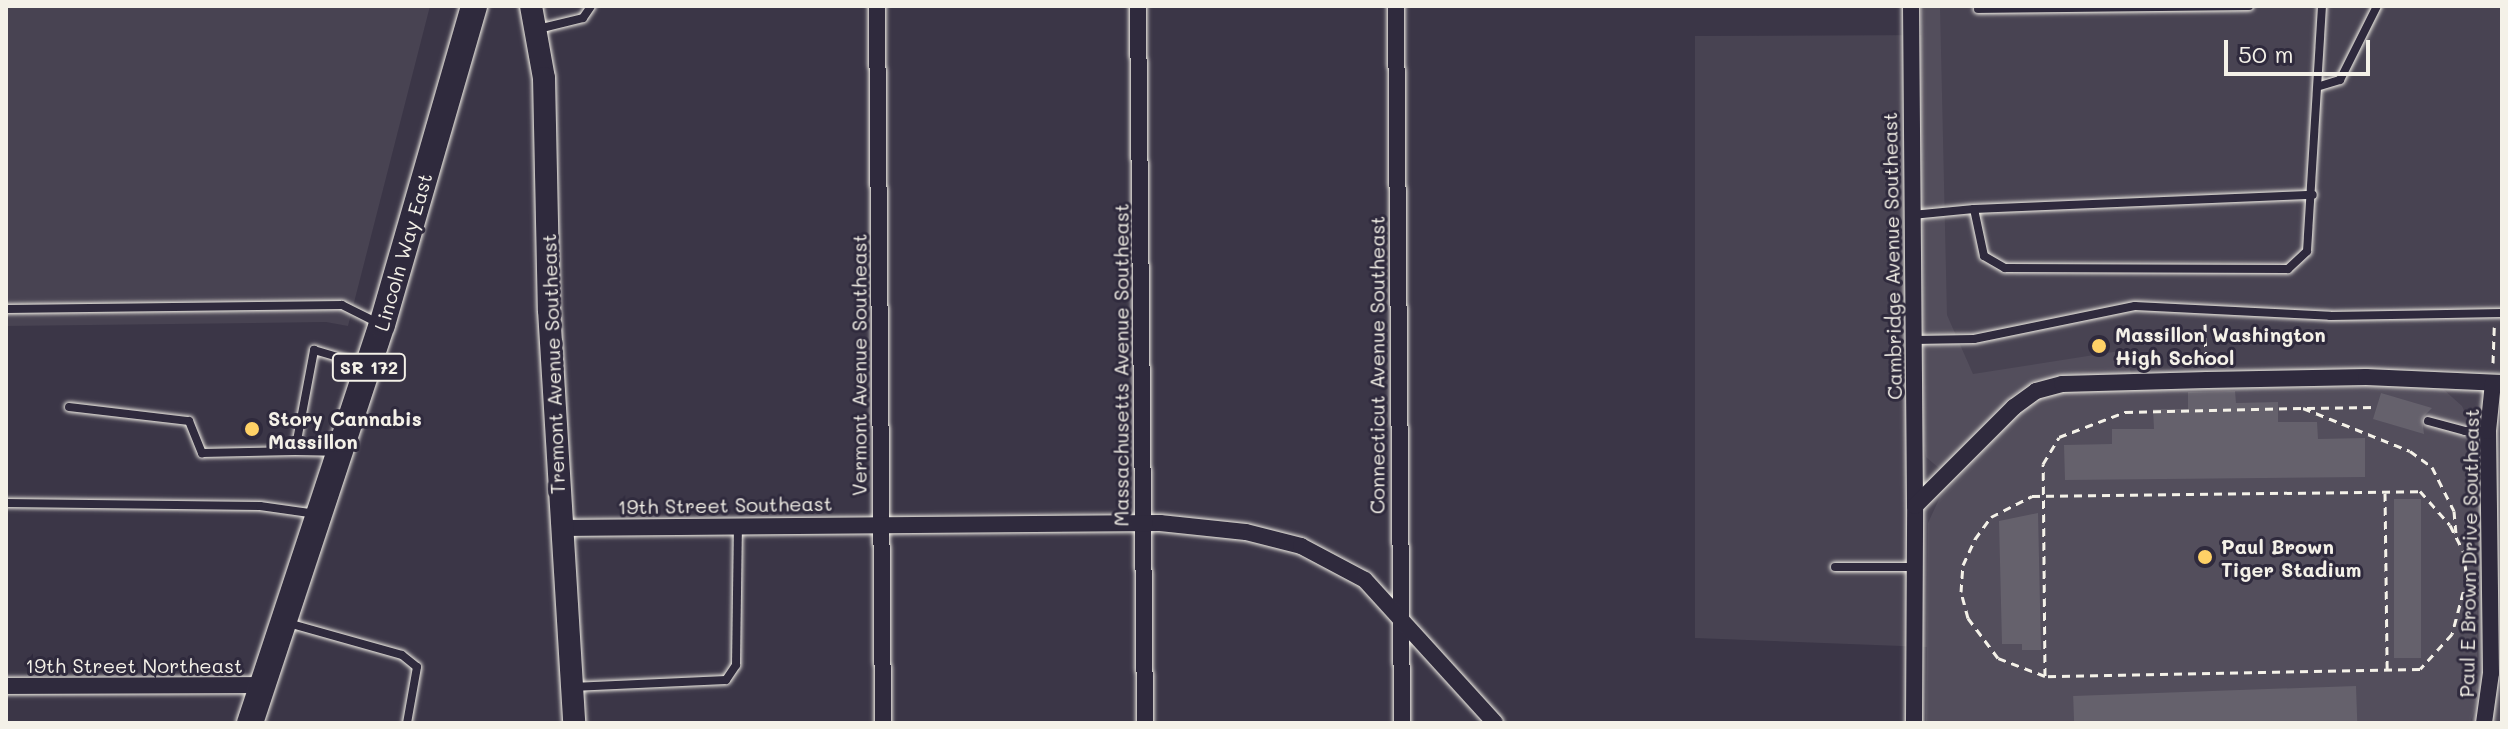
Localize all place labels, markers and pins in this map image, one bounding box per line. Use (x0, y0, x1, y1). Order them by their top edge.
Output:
place label: Massillon Washington High School (2115, 322, 2326, 369)
marker: Massillon Washington High School (2090, 337, 2108, 355)
place label: Story Cannabis Massillon (268, 406, 422, 453)
marker: Story Cannabis Massillon (243, 420, 261, 438)
place label: Paul Brown Tiger Stadium (2221, 534, 2361, 581)
marker: Paul Brown Tiger Stadium (2196, 548, 2214, 566)

